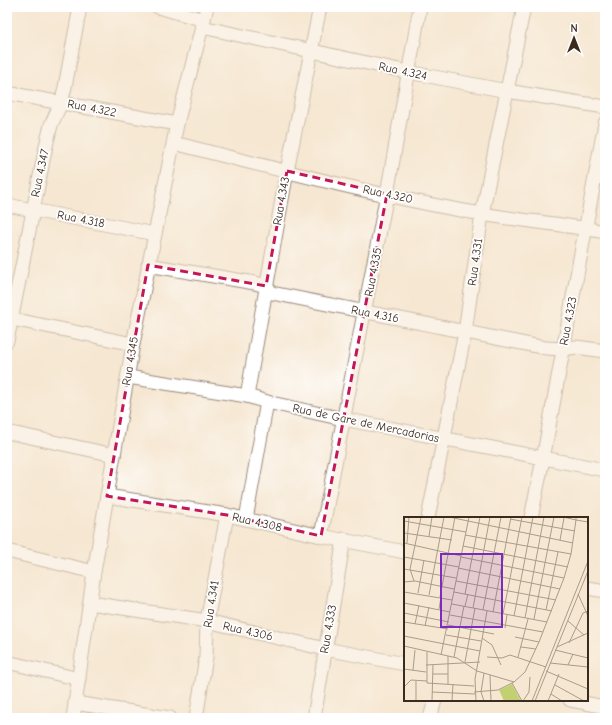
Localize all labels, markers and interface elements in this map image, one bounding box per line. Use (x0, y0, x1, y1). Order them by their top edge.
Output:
north arrow (554, 18, 594, 58)
text: N (570, 22, 578, 35)
street label: Rua 4.324 (377, 59, 429, 83)
street label: Rua 4.322 (66, 96, 118, 120)
street label: Rua 4.347 (28, 147, 52, 198)
street label: Rua 4.343 (270, 176, 292, 226)
street label: Rua 4.320 (362, 182, 414, 206)
street label: Rua 4.318 (56, 208, 106, 230)
street label: Rua 4.331 (465, 237, 485, 287)
street label: Rua 4.335 (361, 246, 385, 298)
street label: Rua 4.323 (556, 295, 580, 347)
street label: Rua 4.316 (350, 303, 400, 325)
street label: Rua 4.345 (119, 335, 141, 387)
street label: Rua de Gare de Mercadorias (291, 401, 441, 445)
street label: Rua 4.308 (231, 509, 283, 535)
inset map (404, 517, 588, 701)
street label: Rua 4.341 (200, 579, 222, 629)
street label: Rua 4.333 (317, 603, 339, 655)
street label: Rua 4.306 (222, 618, 274, 644)

